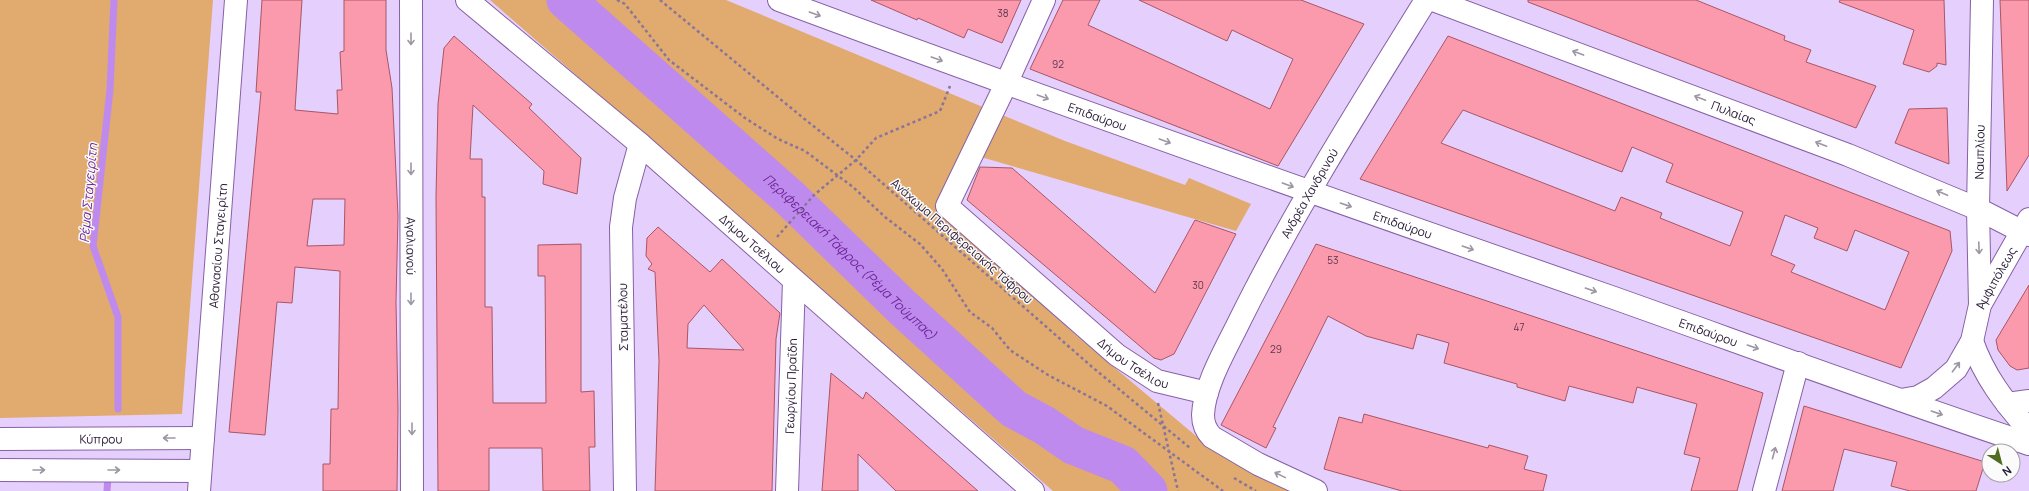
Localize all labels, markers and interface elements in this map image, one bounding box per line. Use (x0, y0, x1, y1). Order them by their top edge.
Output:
house number: 38 (997, 6, 1009, 20)
one-way arrow (809, 10, 821, 18)
one-way arrow (407, 32, 415, 45)
one-way arrow (1571, 49, 1584, 56)
one-way arrow (931, 56, 943, 64)
house number: 92 (1052, 57, 1064, 71)
one-way arrow (1036, 94, 1048, 102)
one-way arrow (1694, 94, 1706, 102)
street label: Πυλαίας (1709, 96, 1759, 129)
street label: Επιδαύρου (1066, 98, 1129, 135)
street label: Ναυπλίου (1970, 124, 1988, 180)
one-way arrow (1159, 138, 1172, 145)
one-way arrow (1816, 140, 1828, 148)
water label: Ρέμα Σταγειρίτη (75, 141, 101, 243)
street label: Ανδρέα Χανδρινού (1276, 145, 1342, 241)
one-way arrow (407, 162, 415, 175)
water label: Περιφερειακή Τάφρος (Ρέμα Τούμπας) (760, 170, 941, 344)
street label: Ανάχωμα Περιφερειακής Τάφρου (887, 175, 1037, 307)
one-way arrow (1281, 181, 1293, 189)
street label: Αθανασίου Σταγειρίτη (204, 183, 231, 309)
one-way arrow (1936, 189, 1948, 197)
one-way arrow (1339, 201, 1351, 209)
street label: Επιδαύρου (1371, 206, 1435, 242)
street label: Δήμου Τσέλιου (716, 210, 789, 277)
street label: Αγαλιανού (403, 217, 420, 275)
one-way arrow (1975, 241, 1983, 254)
street label: Αμφιπόλεως (1971, 243, 2020, 311)
one-way arrow (1462, 244, 1474, 252)
house number: 53 (1327, 253, 1339, 267)
house number: 30 (1192, 278, 1204, 292)
street label: Σταματέλου (614, 283, 632, 351)
one-way arrow (1585, 287, 1597, 295)
one-way arrow (407, 292, 415, 305)
street label: Επιδαύρου (1677, 313, 1740, 350)
house number: 47 (1514, 320, 1524, 334)
street label: Δήμου Τσέλιου (1094, 333, 1170, 392)
street label: Γεωργίου Πραΐδη (780, 338, 801, 434)
house number: 29 (1270, 342, 1282, 356)
one-way arrow (1747, 344, 1760, 351)
one-way arrow (1952, 362, 1961, 373)
one-way arrow (1931, 410, 1944, 417)
one-way arrow (408, 422, 416, 435)
street label: Κύπρου (80, 430, 122, 447)
one-way arrow (163, 434, 176, 442)
north arrow (1981, 443, 2021, 483)
one-way arrow (1771, 447, 1778, 460)
text: N (1999, 463, 2015, 480)
one-way arrow (32, 466, 45, 474)
one-way arrow (107, 466, 120, 473)
one-way arrow (1275, 471, 1287, 478)

